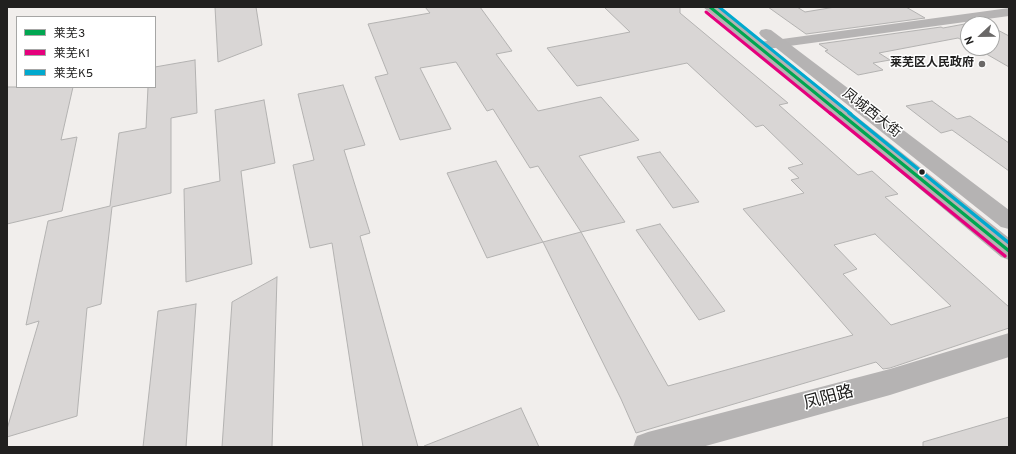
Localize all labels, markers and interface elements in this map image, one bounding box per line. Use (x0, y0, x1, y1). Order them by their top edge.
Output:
legend (16, 16, 156, 88)
north arrow (960, 16, 1000, 56)
text: 莱芜3 (54, 26, 85, 42)
text: N (962, 34, 978, 46)
text: 莱芜K1 (54, 46, 90, 62)
place label: 莱芜区人民政府 (890, 57, 974, 71)
marker: 莱芜区人民政府 (977, 59, 987, 69)
text: 莱芜K5 (54, 66, 93, 82)
street label: 凤城西大街 (838, 86, 904, 142)
unlabelled marker (917, 167, 927, 177)
street label: 凤阳路 (802, 383, 856, 415)

